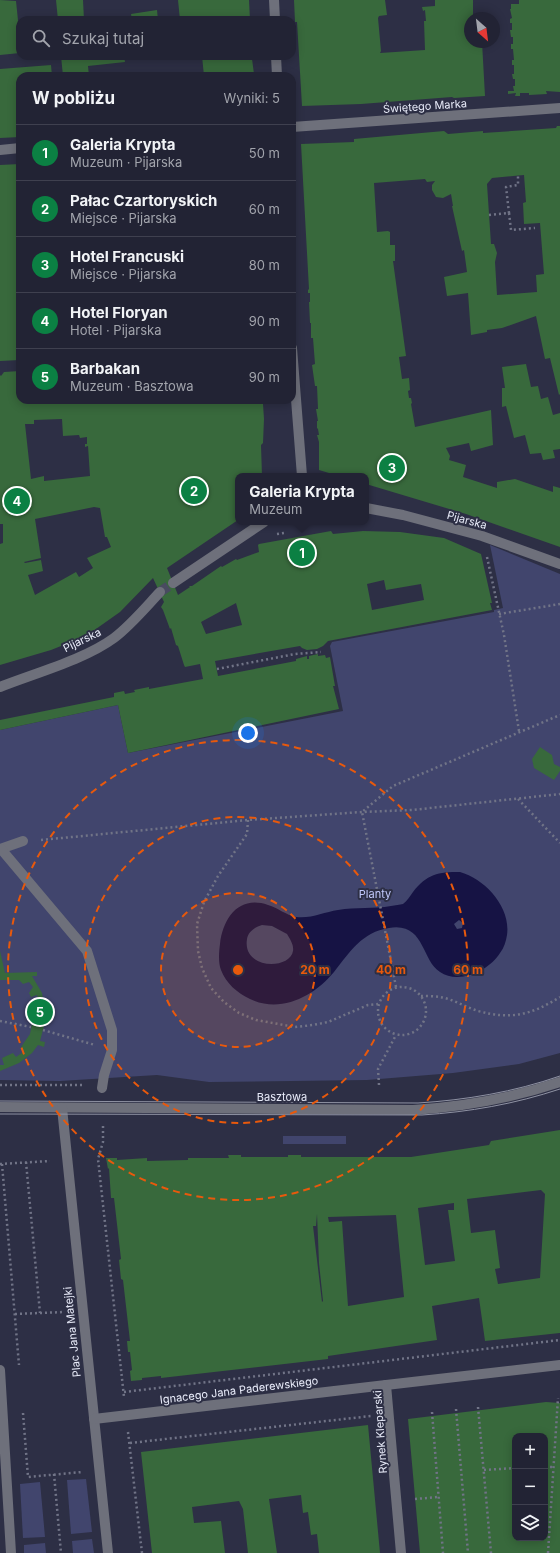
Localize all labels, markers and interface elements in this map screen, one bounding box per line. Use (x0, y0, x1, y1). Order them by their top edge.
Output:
north arrow (464, 12, 500, 48)
search box (16, 16, 296, 60)
icon: search (30, 27, 52, 49)
text: Szukaj tutaj (62, 29, 144, 48)
text: W pobliżu (32, 88, 115, 108)
text: Wyniki: 5 (223, 90, 280, 106)
street label: Świętego Marka (383, 96, 467, 116)
text: Galeria Krypta (70, 135, 175, 154)
text: 1 (42, 145, 48, 161)
text: 50 m (249, 145, 280, 161)
text: Muzeum · Pijarska (70, 154, 182, 170)
text: Pałac Czartoryskich (70, 191, 217, 210)
text: 2 (41, 201, 49, 217)
text: 60 m (249, 201, 280, 217)
text: Miejsce · Pijarska (70, 210, 177, 226)
text: Hotel Francuski (70, 247, 184, 266)
text: 3 (41, 257, 49, 273)
text: 80 m (249, 257, 280, 273)
text: Miejsce · Pijarska (70, 266, 177, 282)
text: Hotel Floryan (70, 303, 168, 322)
text: 4 (41, 313, 49, 329)
text: 90 m (249, 313, 280, 329)
text: Hotel · Pijarska (70, 322, 161, 338)
text: Barbakan (70, 359, 140, 378)
text: 5 (41, 369, 49, 385)
text: 90 m (249, 369, 280, 385)
text: Muzeum · Basztowa (70, 378, 194, 394)
pin: 3 (379, 453, 405, 483)
popup (235, 473, 369, 525)
pin: 2 (181, 476, 207, 506)
text: Galeria Krypta (249, 482, 355, 501)
pin: 4 (4, 486, 30, 516)
text: Muzeum (249, 501, 302, 517)
street label: Pijarska (446, 508, 488, 532)
pin: 1 (289, 538, 315, 568)
street label: Pijarska (61, 625, 103, 655)
your location (238, 723, 258, 743)
park label: Planty (359, 887, 391, 901)
text: 20 m (300, 962, 330, 977)
text: 40 m (376, 962, 406, 977)
text: 60 m (453, 962, 483, 977)
centre of rings (231, 963, 245, 977)
pin: 5 (27, 997, 53, 1027)
street label: Basztowa (257, 1090, 307, 1104)
street label: Plac Jana Matejki (60, 1286, 84, 1378)
street label: Ignacego Jana Paderewskiego (159, 1373, 319, 1407)
street label: Rynek Kleparski (370, 1390, 390, 1474)
map controls (512, 1433, 548, 1541)
button: + (512, 1433, 548, 1469)
button: − (512, 1469, 548, 1505)
button: layers (512, 1505, 548, 1541)

